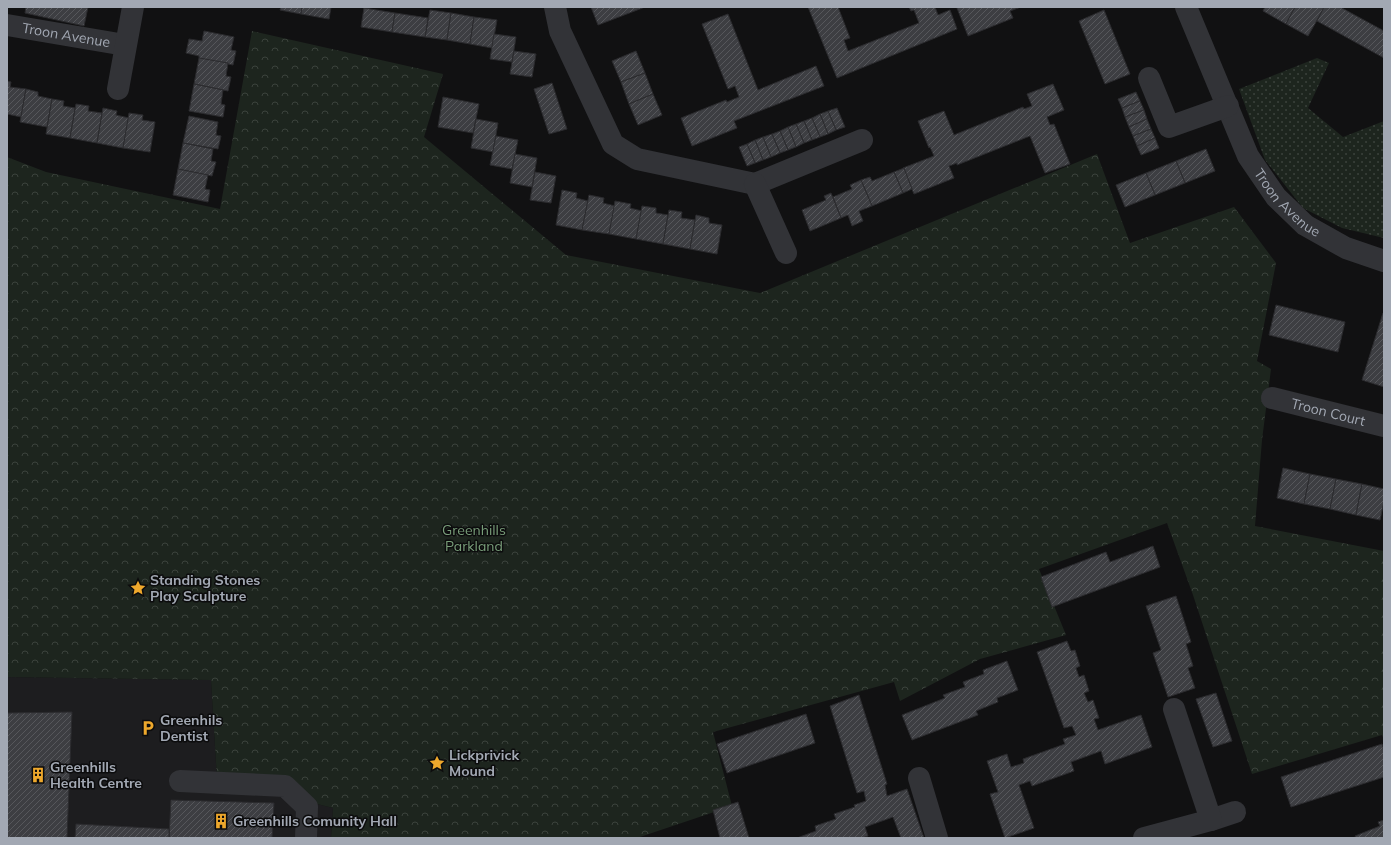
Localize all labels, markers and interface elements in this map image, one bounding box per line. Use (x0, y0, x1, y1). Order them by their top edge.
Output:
street label: Troon Avenue (21, 19, 112, 51)
street label: Troon Avenue (1250, 165, 1324, 241)
street label: Troon Court (1289, 394, 1367, 430)
park label: Greenhills Parkland (442, 521, 506, 555)
place label: Standing Stones Play Sculpture (150, 571, 260, 605)
place icon: Standing Stones Play Sculpture (129, 579, 147, 597)
place label: Greenhils Dentist (160, 711, 222, 745)
parking icon: Greenhils Dentist (139, 719, 157, 737)
place label: Lickprivick Mound (449, 746, 519, 780)
place icon: Lickprivick Mound (428, 754, 446, 772)
place label: Greenhills Health Centre (50, 758, 142, 792)
building icon: Greenhills Health Centre (29, 766, 47, 784)
building icon: Greenhills Comunity Hall (212, 812, 230, 830)
place label: Greenhills Comunity Hall (233, 812, 397, 830)

